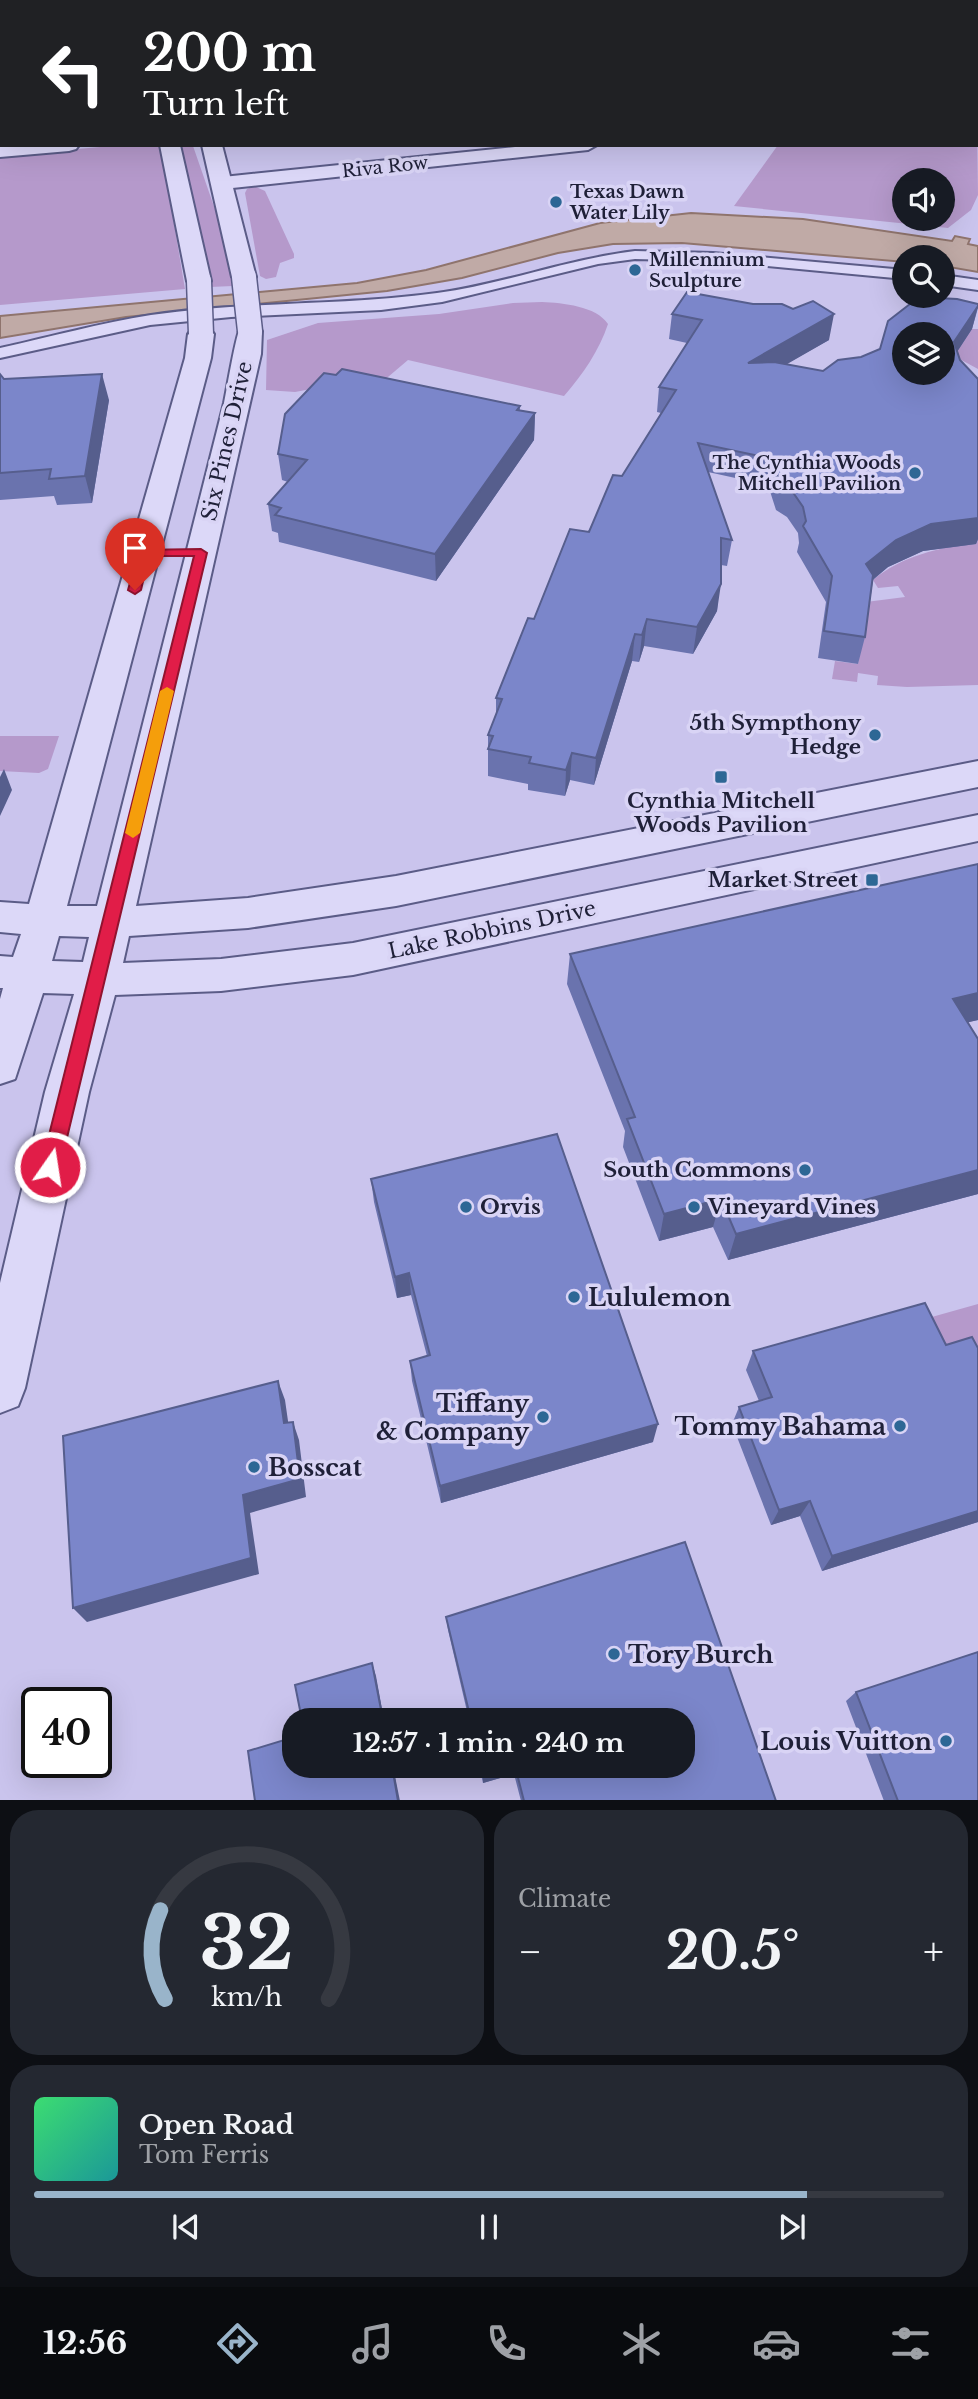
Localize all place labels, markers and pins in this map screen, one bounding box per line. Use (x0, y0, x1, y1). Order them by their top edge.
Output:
place label: Texas Dawn Water Lily (569, 181, 684, 224)
marker: Texas Dawn Water Lily (548, 194, 564, 210)
place label: Millennium Sculpture (649, 249, 765, 292)
marker: Millennium Sculpture (627, 262, 643, 278)
place label: The Cynthia Woods Mitchell Pavilion (712, 452, 901, 495)
marker: The Cynthia Woods Mitchell Pavilion (907, 465, 923, 481)
pin (105, 518, 165, 590)
place label: 5th Sympthony Hedge (690, 710, 861, 760)
marker: 5th Sympthony Hedge (867, 727, 883, 743)
marker: Cynthia Mitchell Woods Pavilion (713, 769, 729, 785)
place label: Cynthia Mitchell Woods Pavilion (627, 788, 816, 838)
place label: Market Street (707, 867, 858, 893)
marker: Market Street (864, 872, 880, 888)
place label: South Commons (603, 1157, 791, 1183)
marker: South Commons (797, 1162, 813, 1178)
place label: Orvis (480, 1194, 541, 1220)
place label: Vineyard Vines (707, 1194, 876, 1220)
marker: Orvis (458, 1199, 474, 1215)
marker: Vineyard Vines (686, 1199, 702, 1215)
place label: Lululemon (588, 1283, 731, 1312)
marker: Lululemon (566, 1289, 582, 1305)
place label: Tiffany & Company (376, 1389, 529, 1446)
marker: Tiffany & Company (535, 1409, 551, 1425)
place label: Tommy Bahama (674, 1412, 886, 1441)
marker: Tommy Bahama (892, 1418, 908, 1434)
place label: Bosscat (268, 1453, 363, 1482)
marker: Bosscat (246, 1459, 262, 1475)
place label: Tory Burch (628, 1640, 773, 1669)
marker: Tory Burch (606, 1646, 622, 1662)
place label: Louis Vuitton (760, 1727, 933, 1756)
marker: Louis Vuitton (938, 1733, 954, 1749)

